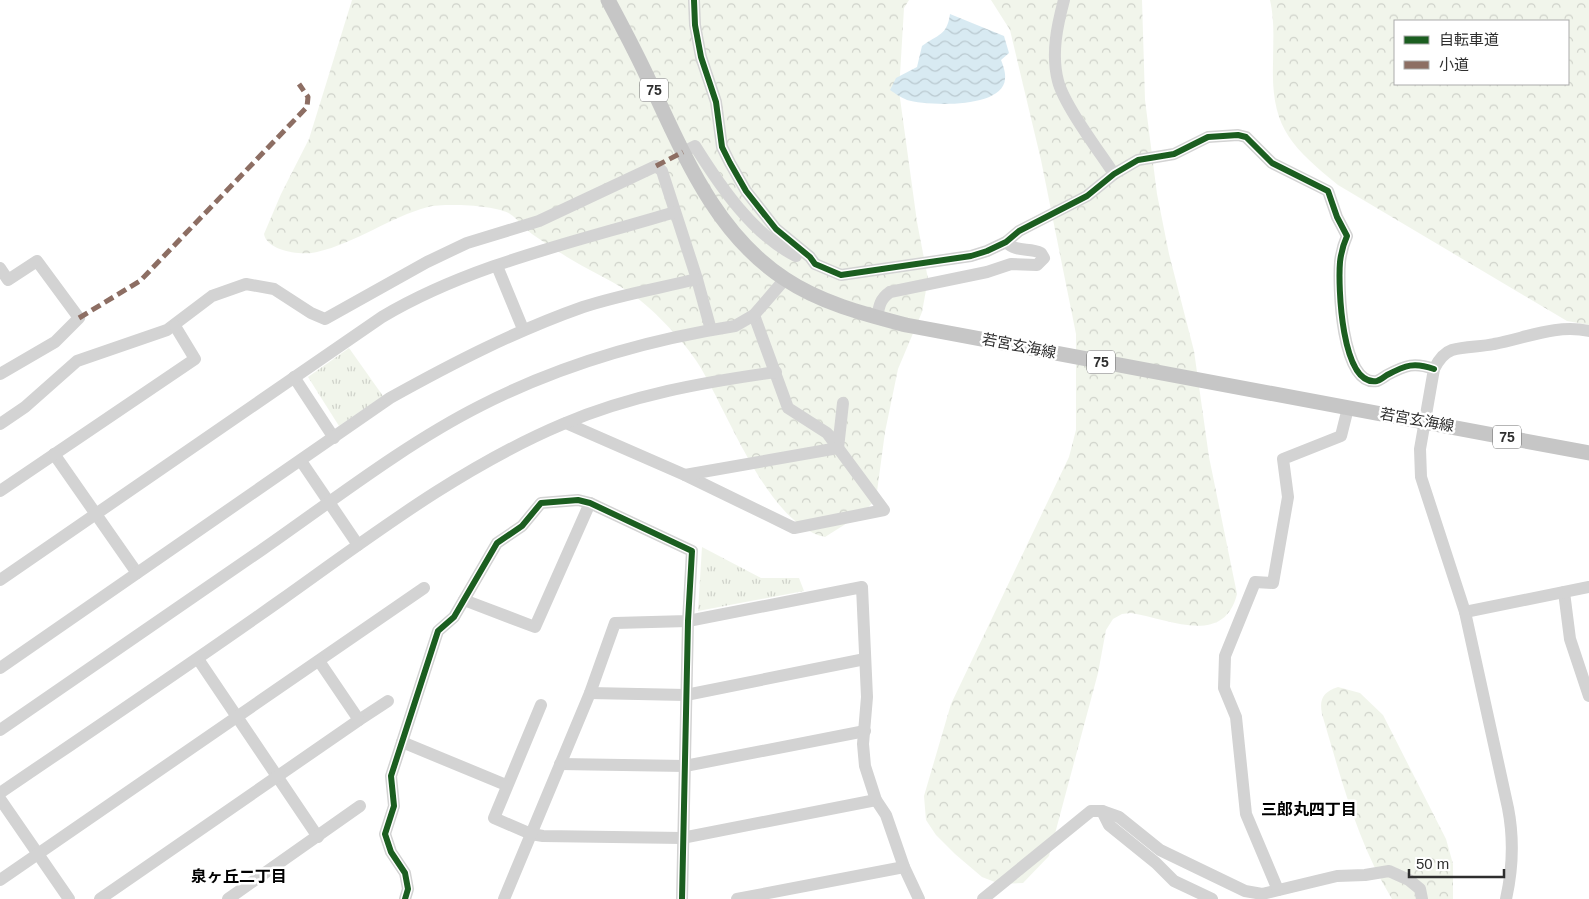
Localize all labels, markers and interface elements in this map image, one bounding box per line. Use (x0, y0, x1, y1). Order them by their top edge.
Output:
legend (1394, 20, 1569, 85)
text: 自転車道 (1439, 31, 1499, 48)
text: 小道 (1439, 56, 1469, 73)
road number: 75 (640, 78, 668, 102)
street label: 若宮玄海線 (981, 330, 1058, 361)
road number: 75 (1087, 351, 1115, 374)
street label: 若宮玄海線 (1379, 405, 1456, 434)
road number: 75 (1493, 426, 1521, 448)
district label: 三郎丸四丁目 (1261, 801, 1357, 818)
scale bar (1409, 846, 1504, 878)
text: 50 m (1416, 855, 1449, 872)
district label: 泉ヶ丘二丁目 (191, 868, 287, 885)

